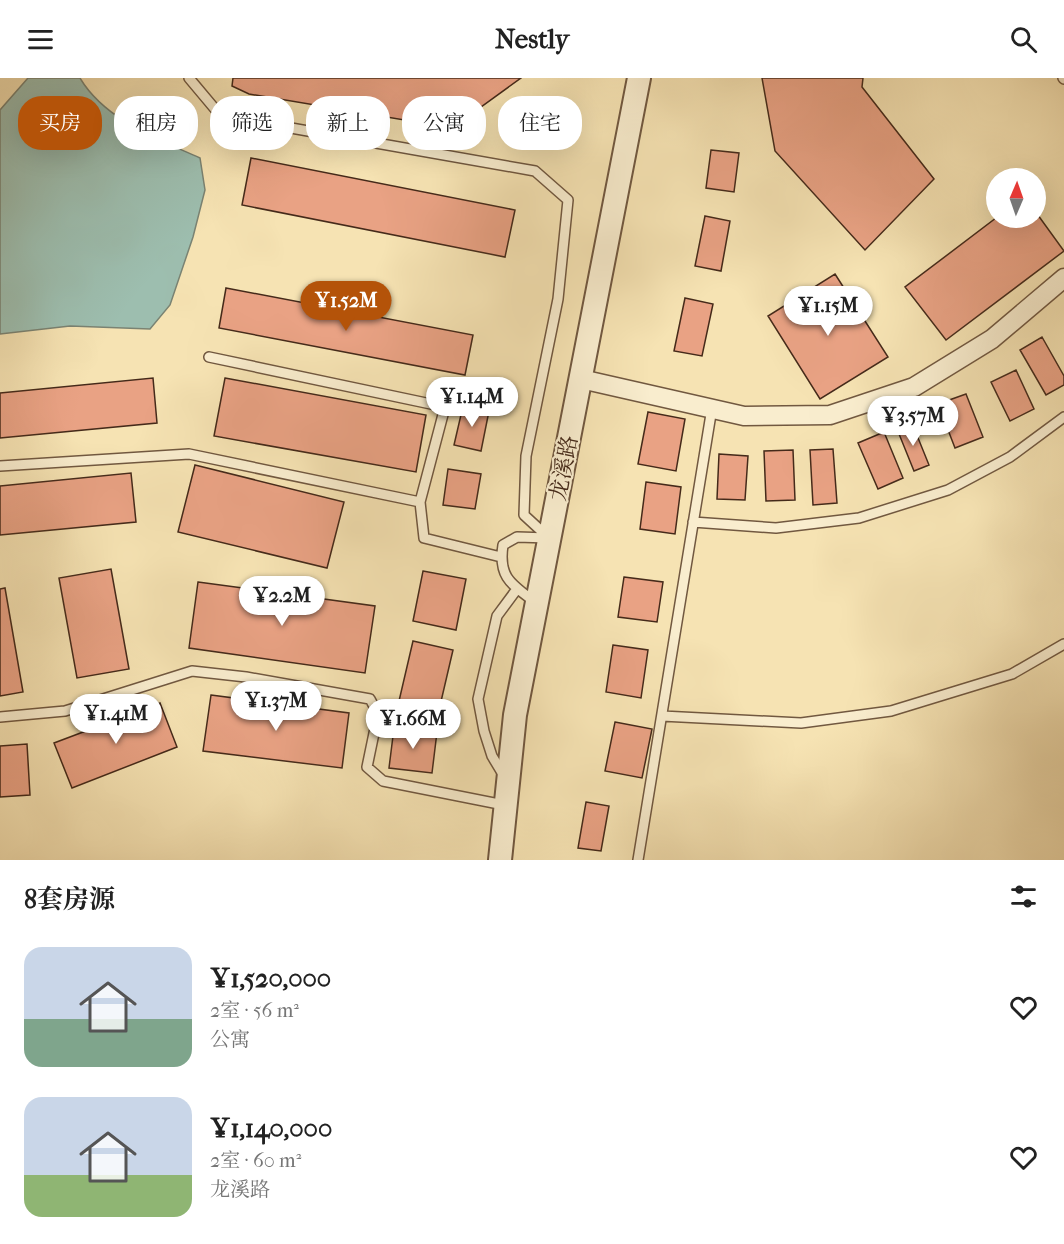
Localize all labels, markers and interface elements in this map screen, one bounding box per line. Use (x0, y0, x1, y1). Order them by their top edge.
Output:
icon: menu (24, 23, 57, 56)
text: Nestly (495, 23, 569, 55)
icon: search (1007, 23, 1040, 56)
chip: 买房 (18, 96, 102, 150)
chip: 租房 (114, 96, 198, 150)
chip: 筛选 (210, 96, 294, 150)
chip: 新上 (306, 96, 390, 150)
chip: 公寓 (402, 96, 486, 150)
chip: 住宅 (498, 96, 582, 150)
north arrow (986, 168, 1046, 228)
map controls (986, 168, 1046, 228)
pin: ¥1.52M (297, 281, 395, 332)
pin: ¥1.15M (779, 286, 877, 337)
text: ¥1.52M (315, 289, 377, 312)
text: ¥1.15M (798, 294, 858, 317)
pin: ¥1.14M (423, 377, 521, 428)
text: ¥1.14M (440, 385, 504, 408)
pin: ¥3.57M (864, 396, 962, 447)
text: ¥3.57M (881, 404, 945, 427)
street label: 龙溪路 (545, 433, 583, 503)
pin: ¥2.2M (240, 576, 324, 627)
text: ¥2.2M (253, 584, 311, 607)
pin: ¥1.37M (227, 681, 325, 732)
text: ¥1.37M (245, 689, 307, 712)
pin: ¥1.41M (67, 694, 165, 745)
pin: ¥1.66M (364, 699, 462, 750)
text: ¥1.41M (84, 702, 148, 725)
text: ¥1.66M (380, 707, 446, 730)
icon: filters (1007, 880, 1040, 913)
text: 8套房源 (24, 884, 115, 915)
text: ¥1,520,000 (210, 963, 331, 994)
icon: home (72, 971, 144, 1043)
icon: heart (1007, 991, 1040, 1024)
text: 2室 · 56 m² (210, 999, 299, 1022)
text: 公寓 (210, 1028, 250, 1051)
text: ¥1,140,000 (210, 1113, 332, 1144)
icon: home (72, 1121, 144, 1193)
icon: heart (1007, 1141, 1040, 1174)
text: 2室 · 60 m² (210, 1149, 301, 1172)
text: 龙溪路 (210, 1178, 270, 1201)

